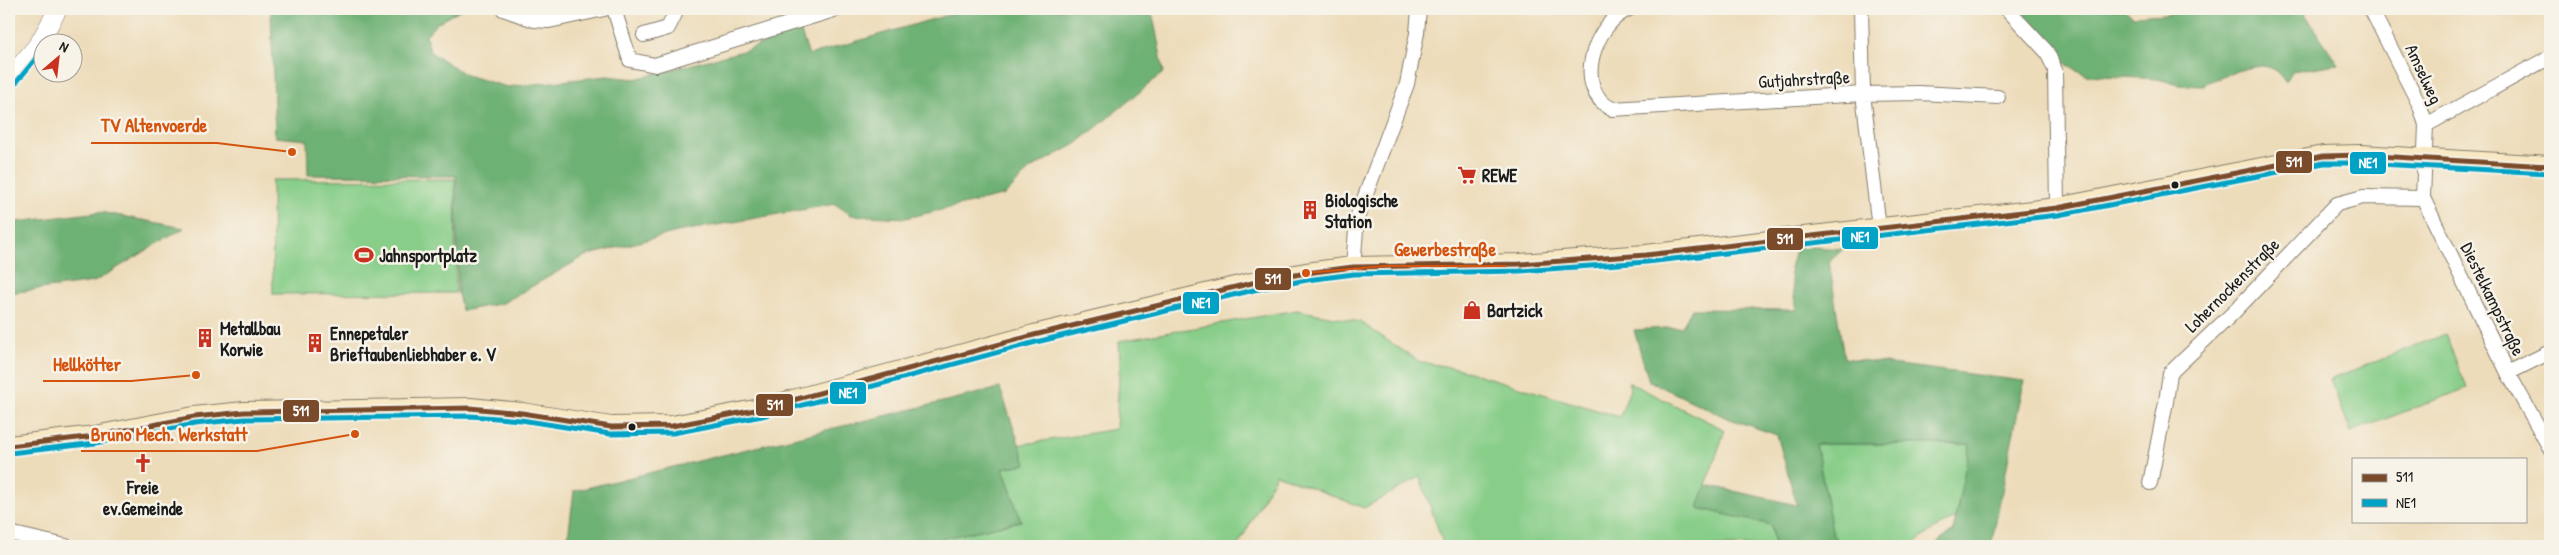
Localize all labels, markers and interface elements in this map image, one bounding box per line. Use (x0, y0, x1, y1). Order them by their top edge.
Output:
north arrow (32, 32, 82, 82)
text: N (57, 36, 73, 56)
street label: Amselweg (2399, 40, 2449, 108)
street label: Gutjahrstraße (1758, 64, 1850, 94)
callout: TV Altenvoerde (91, 109, 217, 143)
text: TV Altenvoerde (100, 112, 207, 138)
line badge: 511 (2275, 150, 2313, 174)
line badge: NE1 (2349, 151, 2387, 175)
text: 511 (2286, 152, 2302, 171)
text: NE1 (2359, 153, 2377, 172)
place label: REWE (1482, 163, 1518, 188)
supermarket icon: REWE (1456, 164, 1478, 186)
unlabelled marker (2170, 180, 2180, 190)
place label: Biologische Station (1325, 188, 1399, 234)
building icon: Biologische Station (1299, 199, 1321, 221)
line badge: NE1 (1841, 226, 1879, 250)
line badge: 511 (1766, 227, 1804, 251)
text: NE1 (1851, 227, 1869, 246)
text: 511 (1777, 229, 1793, 248)
callout: Gewerbestraße (1384, 232, 1506, 266)
street label: Lohernockenstraße (2179, 232, 2285, 338)
text: Gewerbestraße (1394, 236, 1496, 263)
street label: Diestelkampstraße (2455, 238, 2531, 360)
place label: Jahnsportplatz (379, 243, 477, 269)
sports icon: Jahnsportplatz (353, 244, 375, 266)
line badge: 511 (1254, 267, 1292, 291)
text: 511 (1265, 269, 1281, 288)
line badge: NE1 (1182, 291, 1220, 315)
text: NE1 (1192, 293, 1210, 312)
place label: Bartzick (1487, 298, 1543, 323)
shop icon: Bartzick (1461, 299, 1483, 321)
place label: Metallbau Korwie (220, 316, 281, 362)
place label: Ennepetaler Brieftaubenliebhaber e. V (330, 321, 497, 367)
building icon: Metallbau Korwie (194, 327, 216, 349)
building icon: Ennepetaler Brieftaubenliebhaber e. V (304, 332, 326, 354)
callout: Hellkötter (43, 347, 131, 381)
text: Hellkötter (53, 351, 122, 377)
line badge: NE1 (829, 381, 867, 405)
text: NE1 (839, 383, 857, 402)
line badge: 511 (755, 393, 794, 417)
text: 511 (767, 395, 783, 414)
line badge: 511 (282, 399, 320, 423)
text: 511 (293, 401, 309, 420)
callout: Bruno Mech. Werkstatt (81, 417, 257, 451)
text: Bruno Mech. Werkstatt (91, 421, 249, 447)
unlabelled marker (627, 422, 637, 432)
church icon: Freie ev.Gemeinde (132, 452, 154, 474)
legend (2352, 458, 2526, 522)
text: 511 (2396, 466, 2413, 487)
place label: Freie ev.Gemeinde (103, 475, 184, 521)
text: NE1 (2396, 492, 2416, 513)

